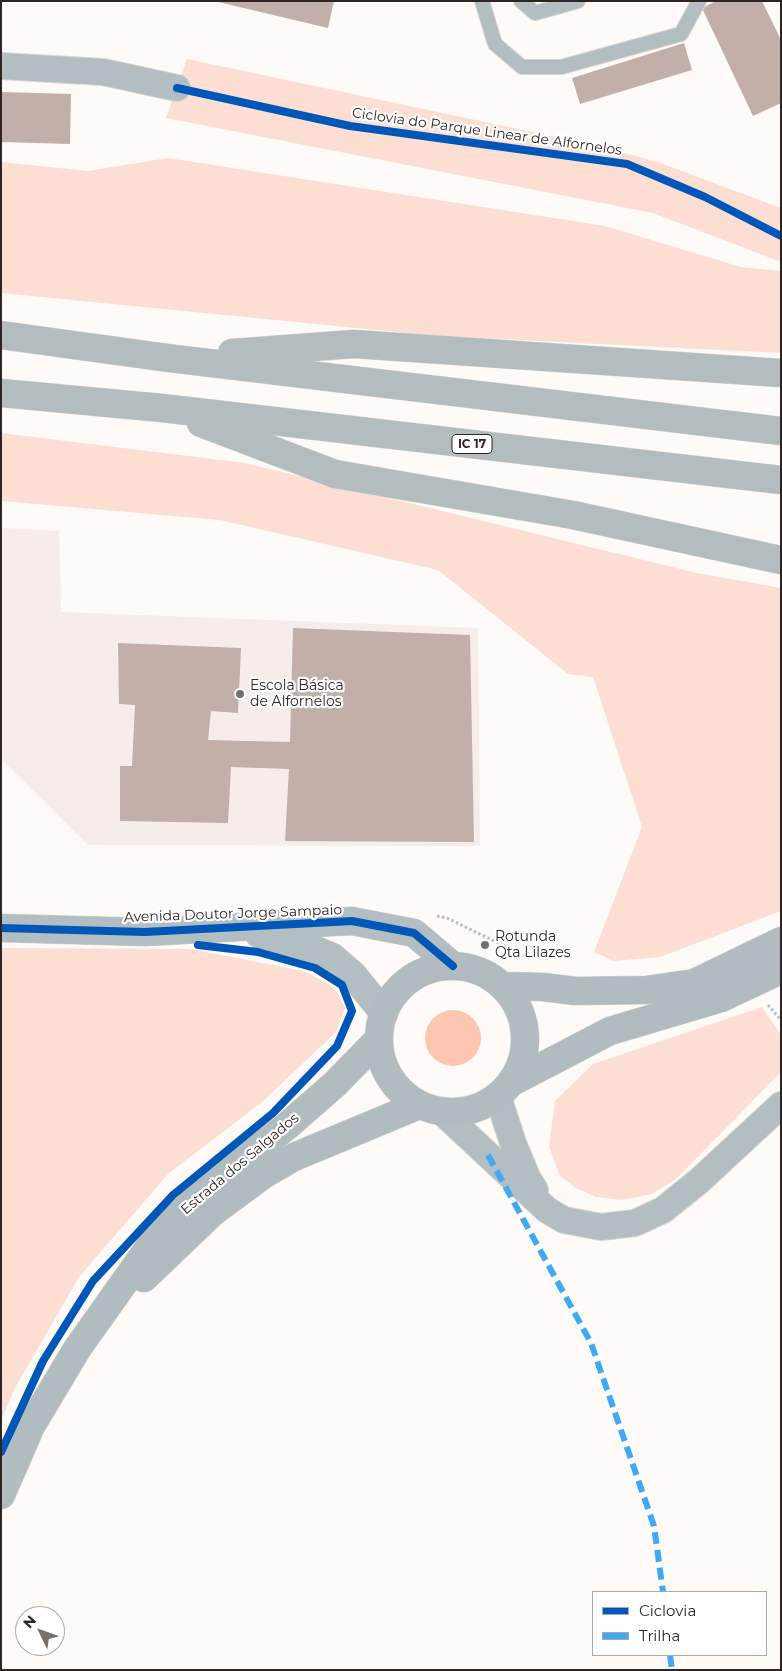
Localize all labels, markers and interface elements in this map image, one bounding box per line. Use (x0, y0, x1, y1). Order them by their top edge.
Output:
street label: Ciclovia do Parque Linear de Alfornelos (351, 105, 623, 159)
road number: IC 17 (452, 434, 492, 454)
place label: Escola Básica de Alfornelos (250, 678, 344, 710)
marker: Escola Básica de Alfornelos (234, 688, 246, 700)
street label: Avenida Doutor Jorge Sampaio (124, 902, 342, 926)
place label: Rotunda Qta Lilazes (495, 929, 571, 962)
marker: Rotunda Qta Lilazes (479, 939, 491, 951)
street label: Estrada dos Salgados (178, 1110, 302, 1218)
legend (592, 1591, 767, 1656)
text: Ciclovia (639, 1601, 696, 1620)
north arrow (15, 1606, 65, 1656)
text: N (19, 1611, 40, 1632)
text: Trilha (639, 1626, 680, 1645)

